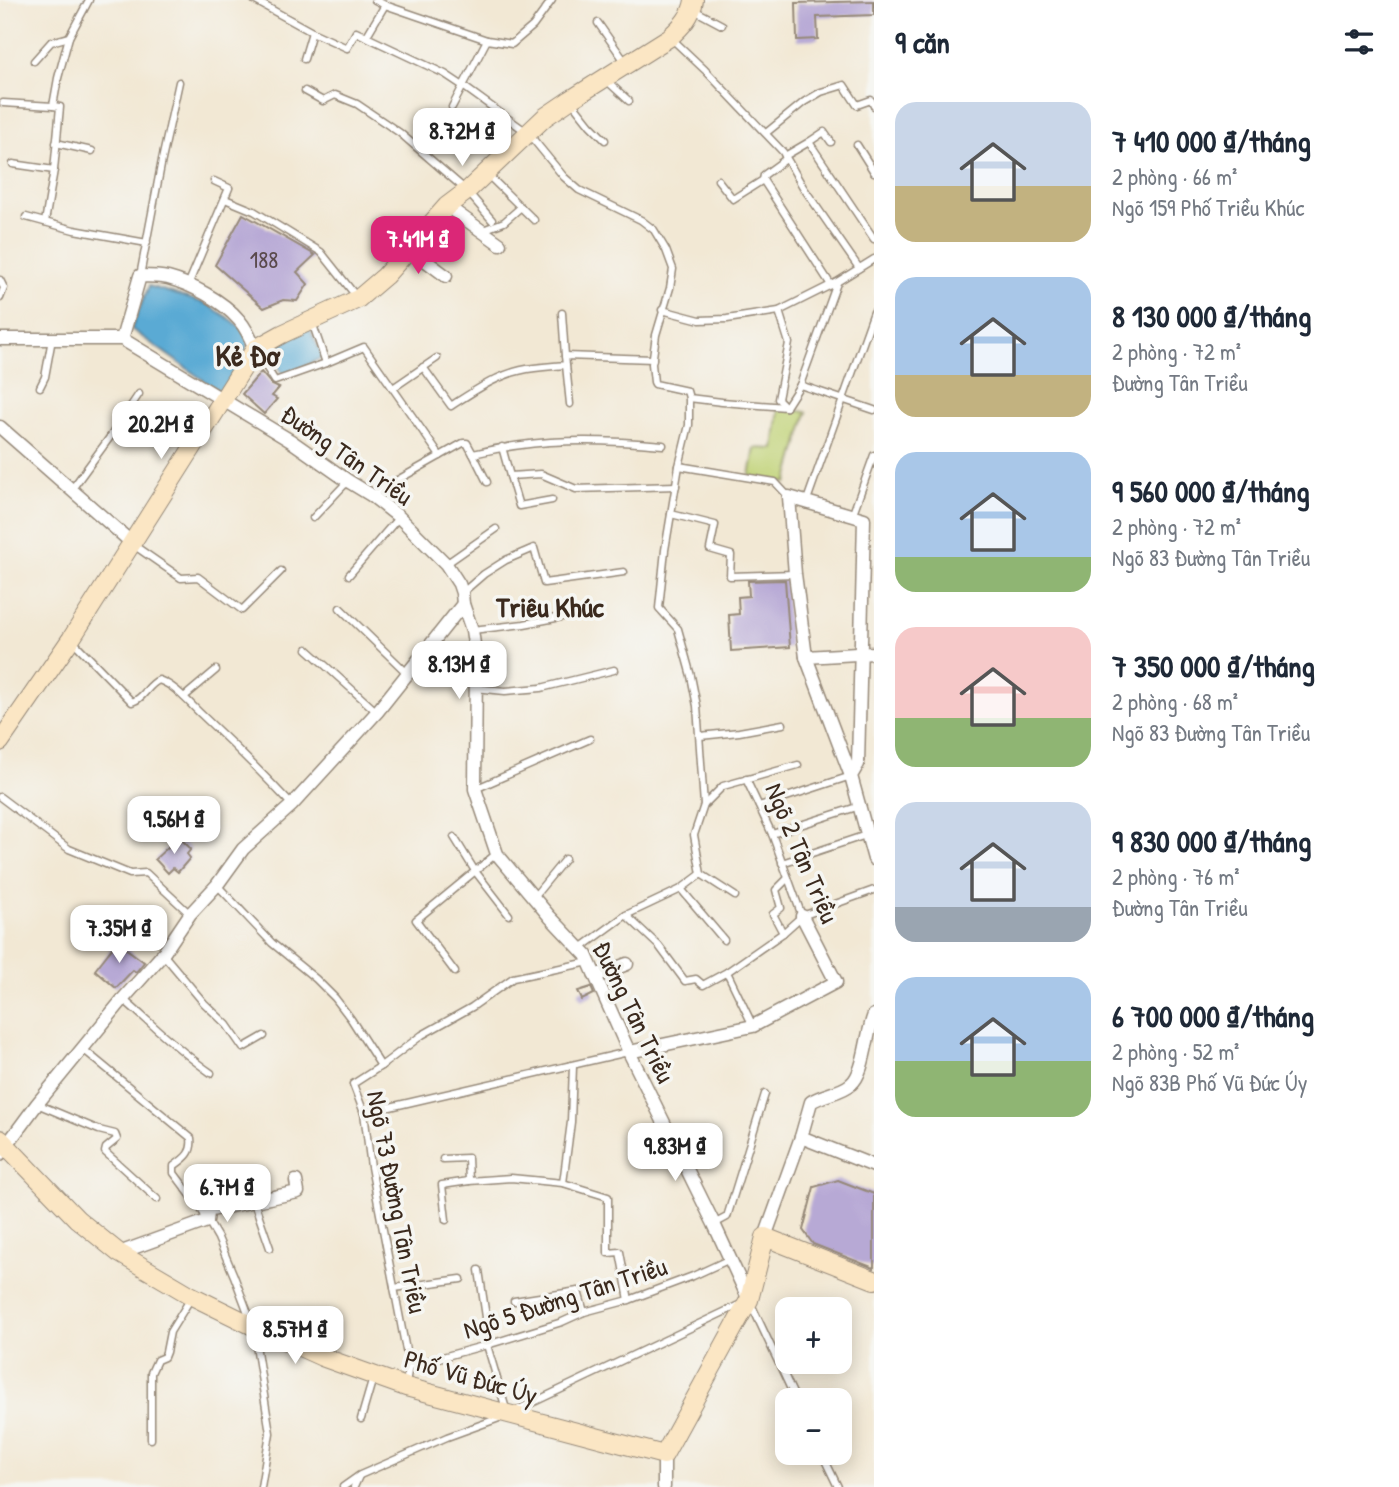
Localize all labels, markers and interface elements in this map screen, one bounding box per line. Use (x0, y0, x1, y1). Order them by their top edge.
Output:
text: 9 căn (895, 22, 950, 62)
icon: filters (1340, 23, 1378, 61)
pin: 8.72M ₫ (397, 108, 527, 168)
text: 8.72M ₫ (429, 115, 495, 146)
text: 7 410 000 ₫/tháng (1112, 121, 1311, 161)
icon: home (951, 130, 1035, 214)
text: 2 phòng · 66 m² (1112, 161, 1237, 192)
text: Ngõ 159 Phố Triều Khúc (1112, 192, 1304, 223)
pin: 7.41M ₫ (353, 216, 483, 276)
text: 7.41M ₫ (387, 223, 449, 254)
house number: 188 (250, 244, 278, 275)
text: 8 130 000 ₫/tháng (1112, 296, 1311, 336)
icon: home (951, 305, 1035, 389)
district label: Kẻ Đơ (215, 335, 280, 375)
text: 2 phòng · 72 m² (1112, 336, 1241, 367)
text: Đường Tân Triều (1112, 367, 1248, 398)
street label: Đường Tân Triều (274, 396, 420, 513)
pin: 20.2M ₫ (96, 402, 226, 461)
text: 20.2M ₫ (128, 408, 194, 439)
text: 9 560 000 ₫/tháng (1112, 471, 1310, 511)
icon: home (951, 480, 1035, 564)
text: 2 phòng · 72 m² (1112, 511, 1241, 542)
text: Ngõ 83 Đường Tân Triều (1112, 542, 1310, 573)
district label: Triêu Khúc (495, 588, 605, 626)
pin: 8.13M ₫ (394, 642, 524, 701)
text: 7 350 000 ₫/tháng (1112, 646, 1315, 686)
text: 8.13M ₫ (428, 648, 490, 679)
icon: home (951, 655, 1035, 739)
text: 2 phòng · 68 m² (1112, 686, 1238, 717)
text: Ngõ 83 Đường Tân Triều (1112, 717, 1310, 748)
street label: Ngõ 2 Tân Triều (757, 777, 848, 928)
pin: 9.56M ₫ (109, 796, 239, 856)
text: 9.56M ₫ (143, 803, 205, 834)
text: 9 830 000 ₫/tháng (1112, 821, 1311, 861)
icon: home (951, 830, 1035, 914)
text: 2 phòng · 76 m² (1112, 861, 1239, 892)
text: Đường Tân Triều (1112, 892, 1248, 923)
pin: 7.35M ₫ (54, 906, 184, 965)
text: 7.35M ₫ (86, 912, 152, 943)
street label: Đường Tân Triều (585, 935, 684, 1088)
text: 6 700 000 ₫/tháng (1112, 996, 1314, 1036)
icon: home (951, 1005, 1035, 1089)
text: 2 phòng · 52 m² (1112, 1036, 1239, 1067)
text: Ngõ 83B Phố Vũ Đức Úy (1112, 1067, 1307, 1098)
street label: Ngõ 73 Đường Tân Triều (359, 1088, 436, 1316)
pin: 9.83M ₫ (610, 1124, 740, 1183)
text: 9.83M ₫ (644, 1130, 706, 1161)
pin: 6.7M ₫ (170, 1164, 284, 1224)
text: 6.7M ₫ (200, 1171, 254, 1202)
street label: Ngõ 5 Đường Tân Triều (459, 1248, 671, 1347)
map controls (775, 1297, 852, 1465)
button: + (775, 1297, 852, 1374)
pin: 8.57M ₫ (230, 1306, 360, 1366)
text: 8.57M ₫ (262, 1313, 328, 1344)
street label: Phố Vũ Đức Úy (400, 1341, 542, 1412)
button: − (775, 1388, 852, 1465)

